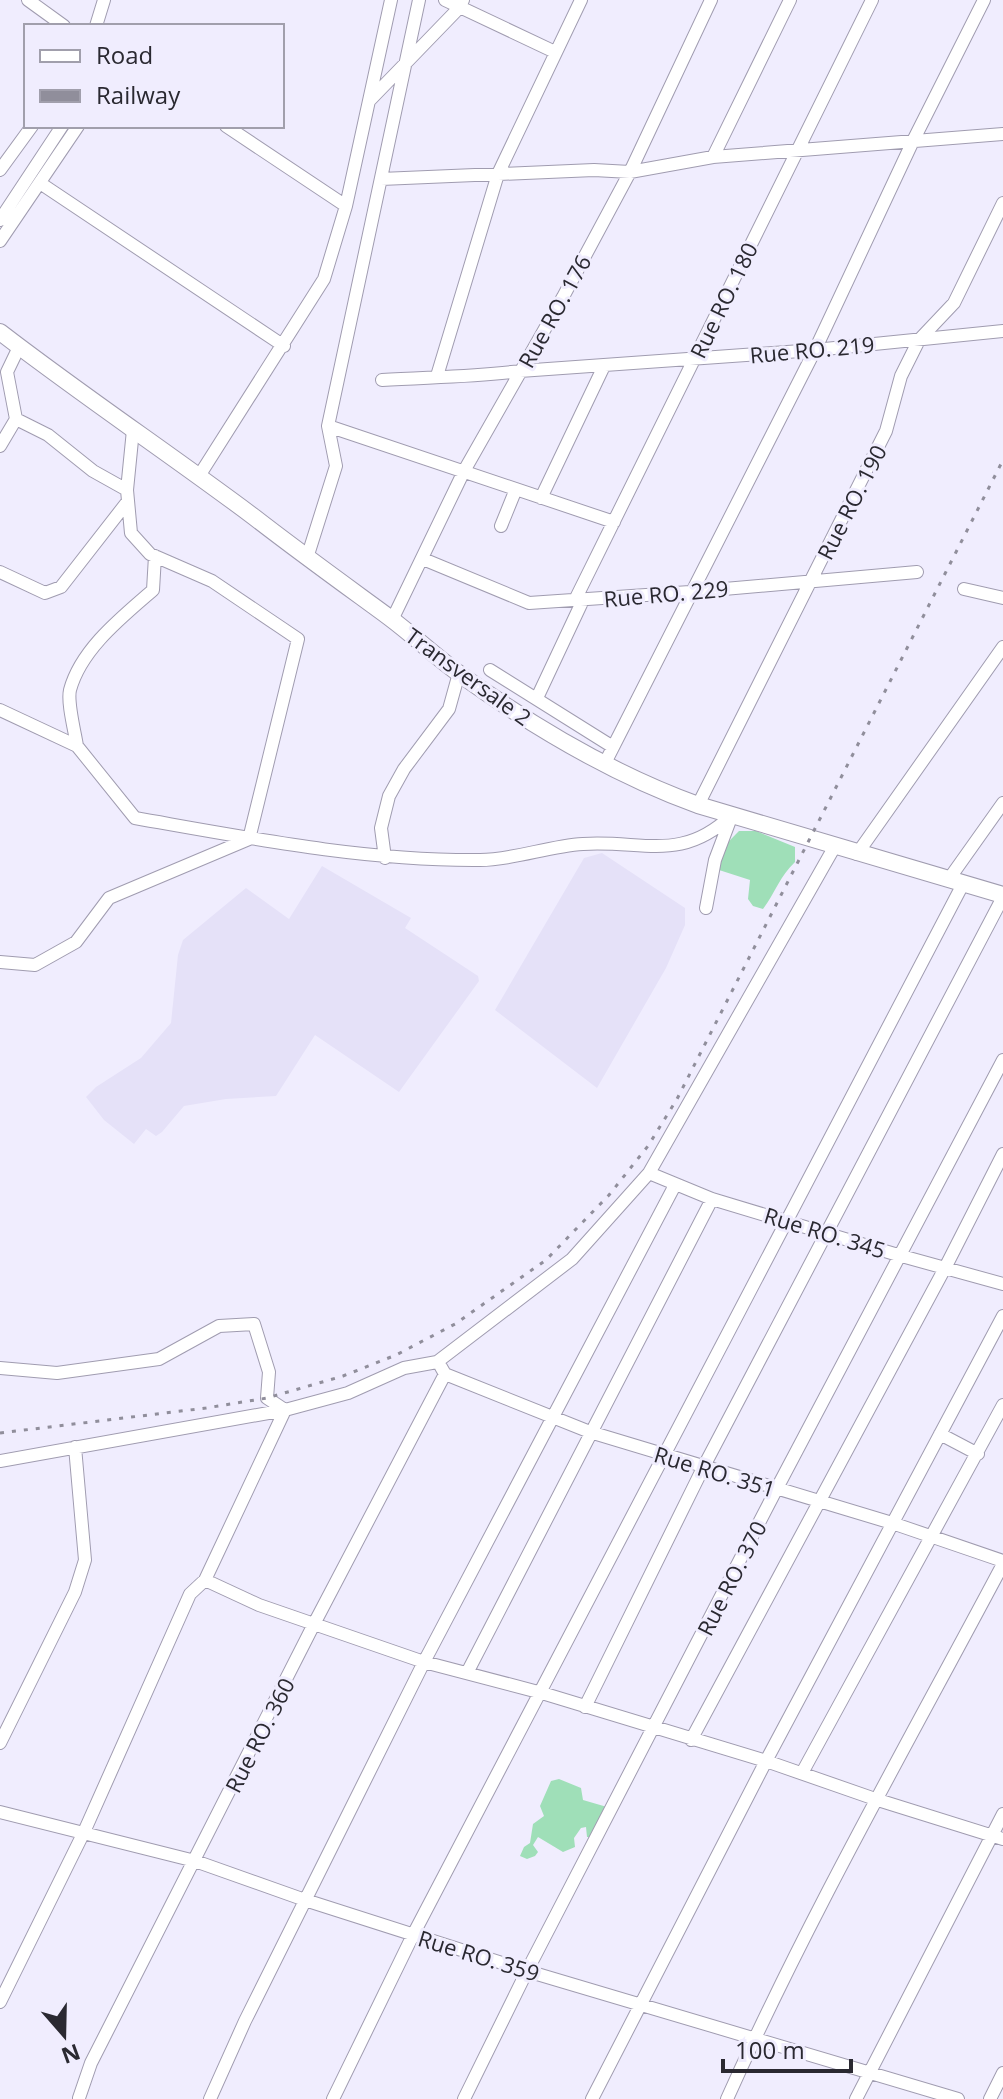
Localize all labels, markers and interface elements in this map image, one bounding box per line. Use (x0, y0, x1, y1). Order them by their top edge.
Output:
legend (24, 24, 284, 128)
text: Road (96, 38, 153, 71)
text: Railway (96, 78, 181, 111)
street label: Rue RO. 180 (682, 237, 764, 363)
street label: Rue RO. 176 (511, 249, 597, 373)
street label: Rue RO. 219 (748, 329, 876, 369)
street label: Rue RO. 190 (809, 439, 893, 565)
street label: Rue RO. 229 (602, 573, 730, 613)
street label: Transversale 2 (400, 620, 538, 732)
street label: Rue RO. 345 (761, 1199, 889, 1265)
street label: Rue RO. 351 (651, 1438, 779, 1504)
street label: Rue RO. 370 (689, 1515, 773, 1641)
street label: Rue RO. 360 (217, 1672, 301, 1798)
street label: Rue RO. 359 (415, 1922, 543, 1988)
north arrow (24, 1995, 104, 2075)
scale bar (723, 2023, 851, 2073)
text: 100 m (735, 2033, 805, 2066)
text: N (58, 2038, 85, 2072)

